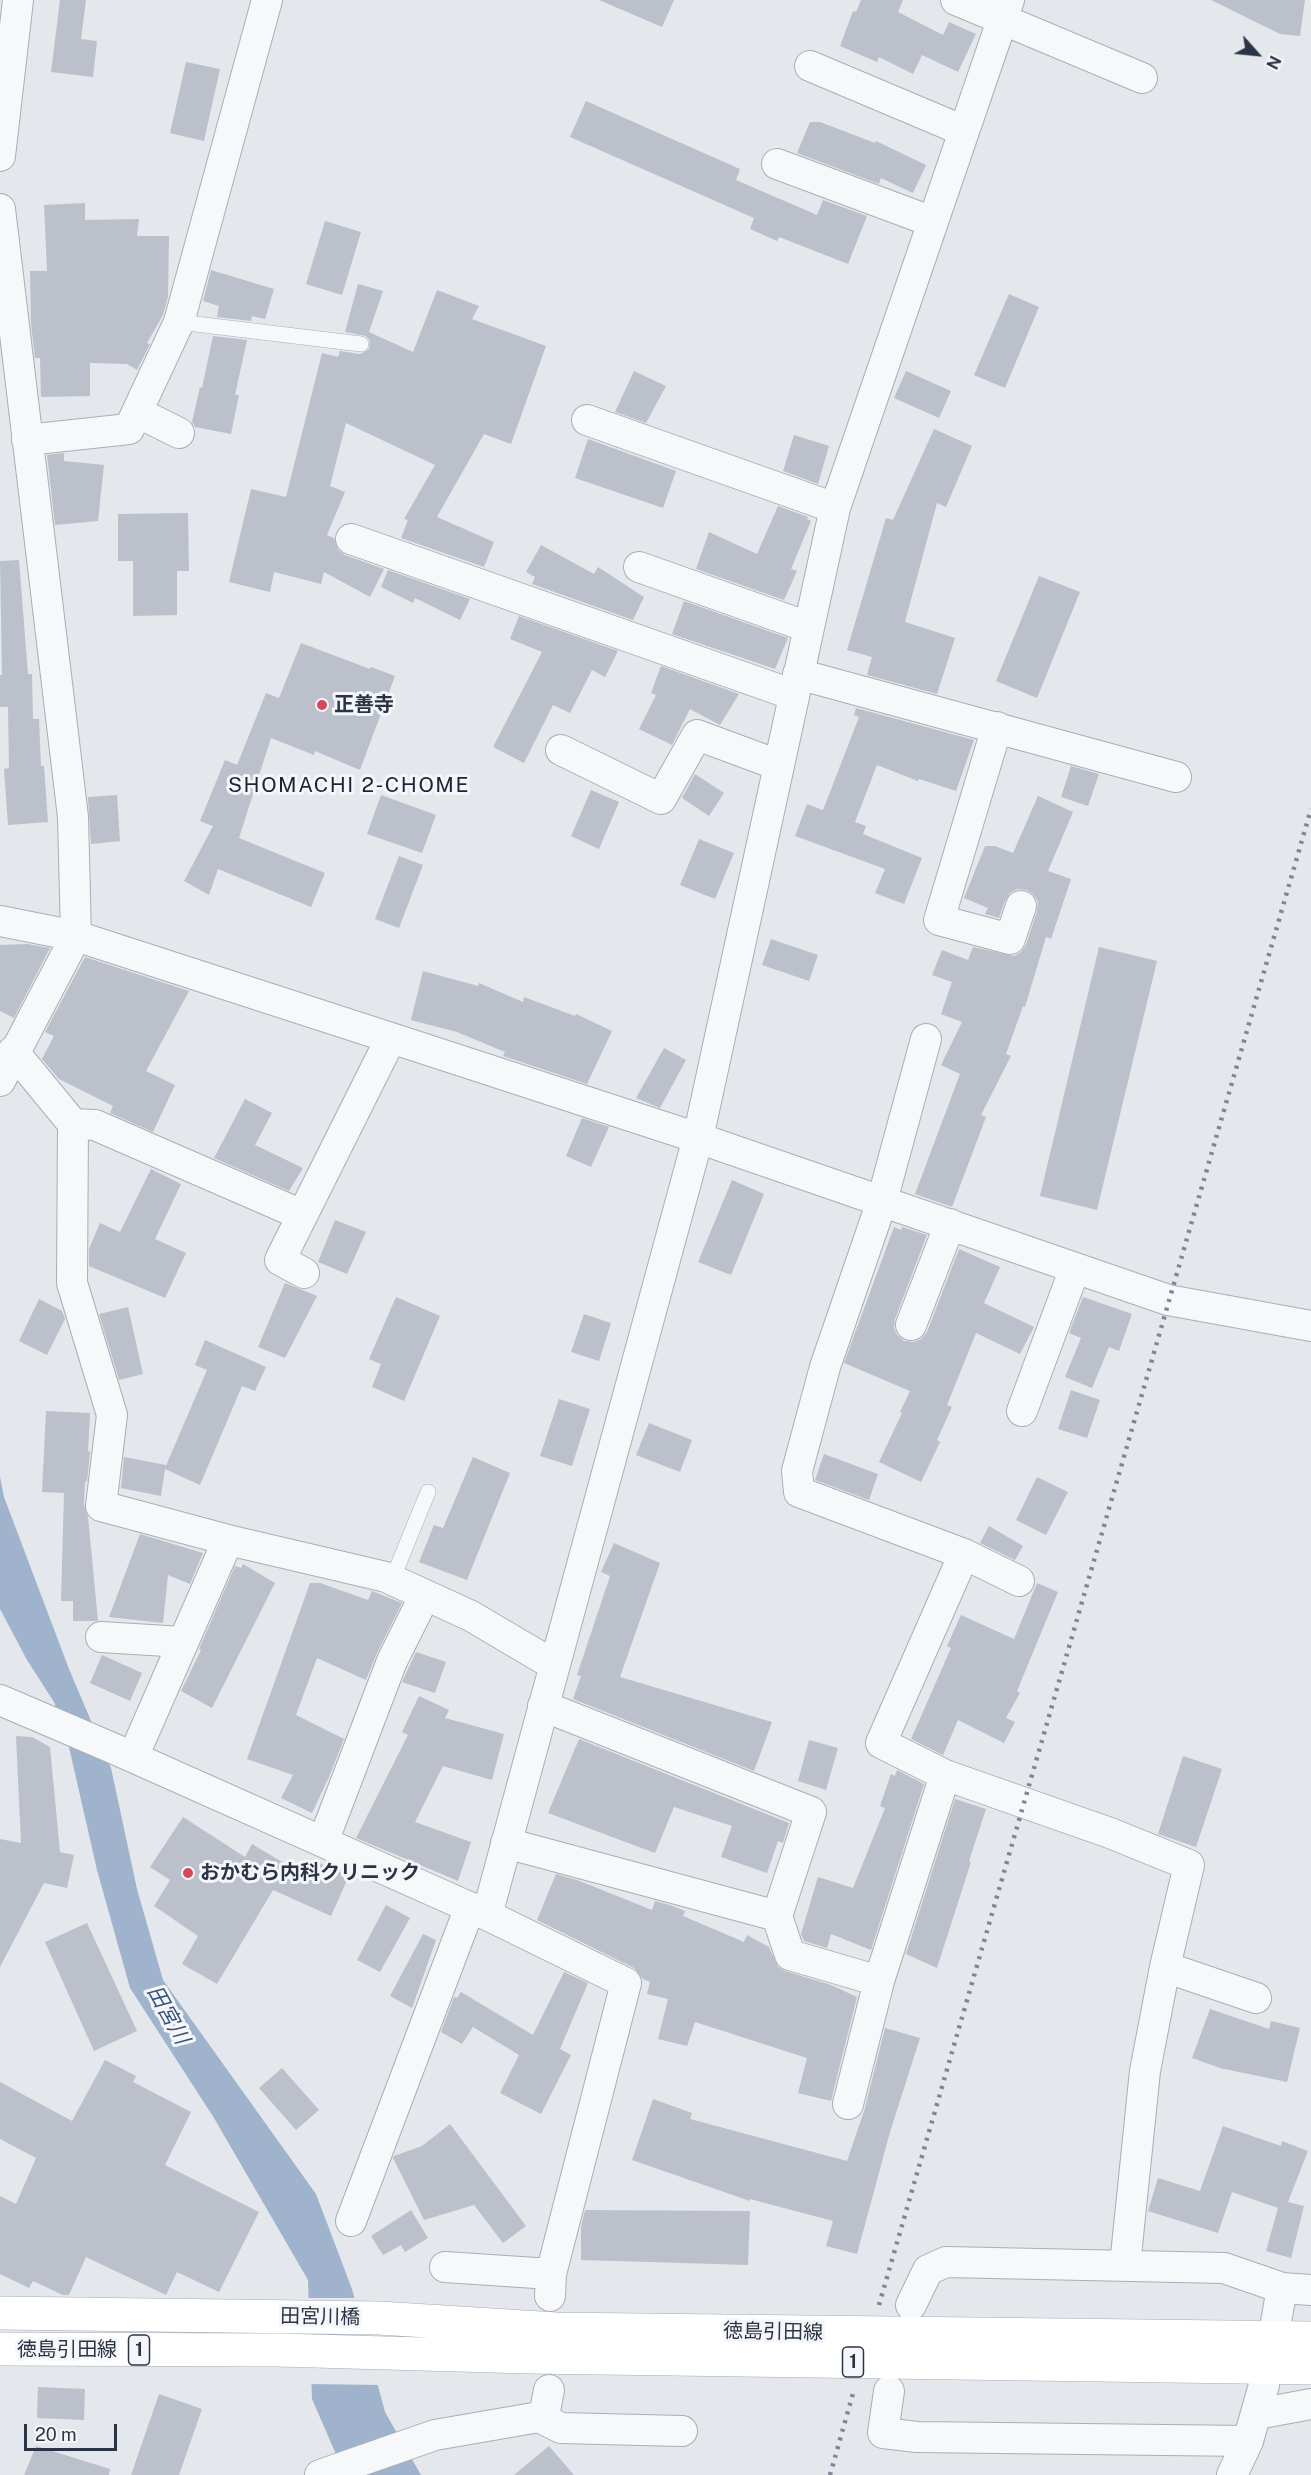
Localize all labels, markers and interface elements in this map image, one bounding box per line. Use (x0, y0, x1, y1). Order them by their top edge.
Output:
north arrow (1227, 24, 1287, 84)
text: N (1262, 53, 1285, 72)
place label: 正善寺 (334, 693, 394, 717)
marker: 正善寺 (315, 698, 329, 712)
district label: SHOMACHI 2-CHOME (228, 773, 470, 799)
place label: おかむら内科クリニック (200, 1861, 420, 1885)
marker: おかむら内科クリニック (181, 1866, 195, 1880)
water label: 田宮川 (142, 1981, 194, 2049)
street label: 田宮川橋 (280, 2304, 360, 2330)
street label: 徳島引田線 (723, 2319, 823, 2345)
road number: 1 (128, 2335, 150, 2365)
street label: 徳島引田線 (17, 2338, 117, 2362)
road number: 1 (842, 2347, 864, 2377)
scale bar (27, 2412, 120, 2450)
text: 20 m (35, 2424, 77, 2445)

